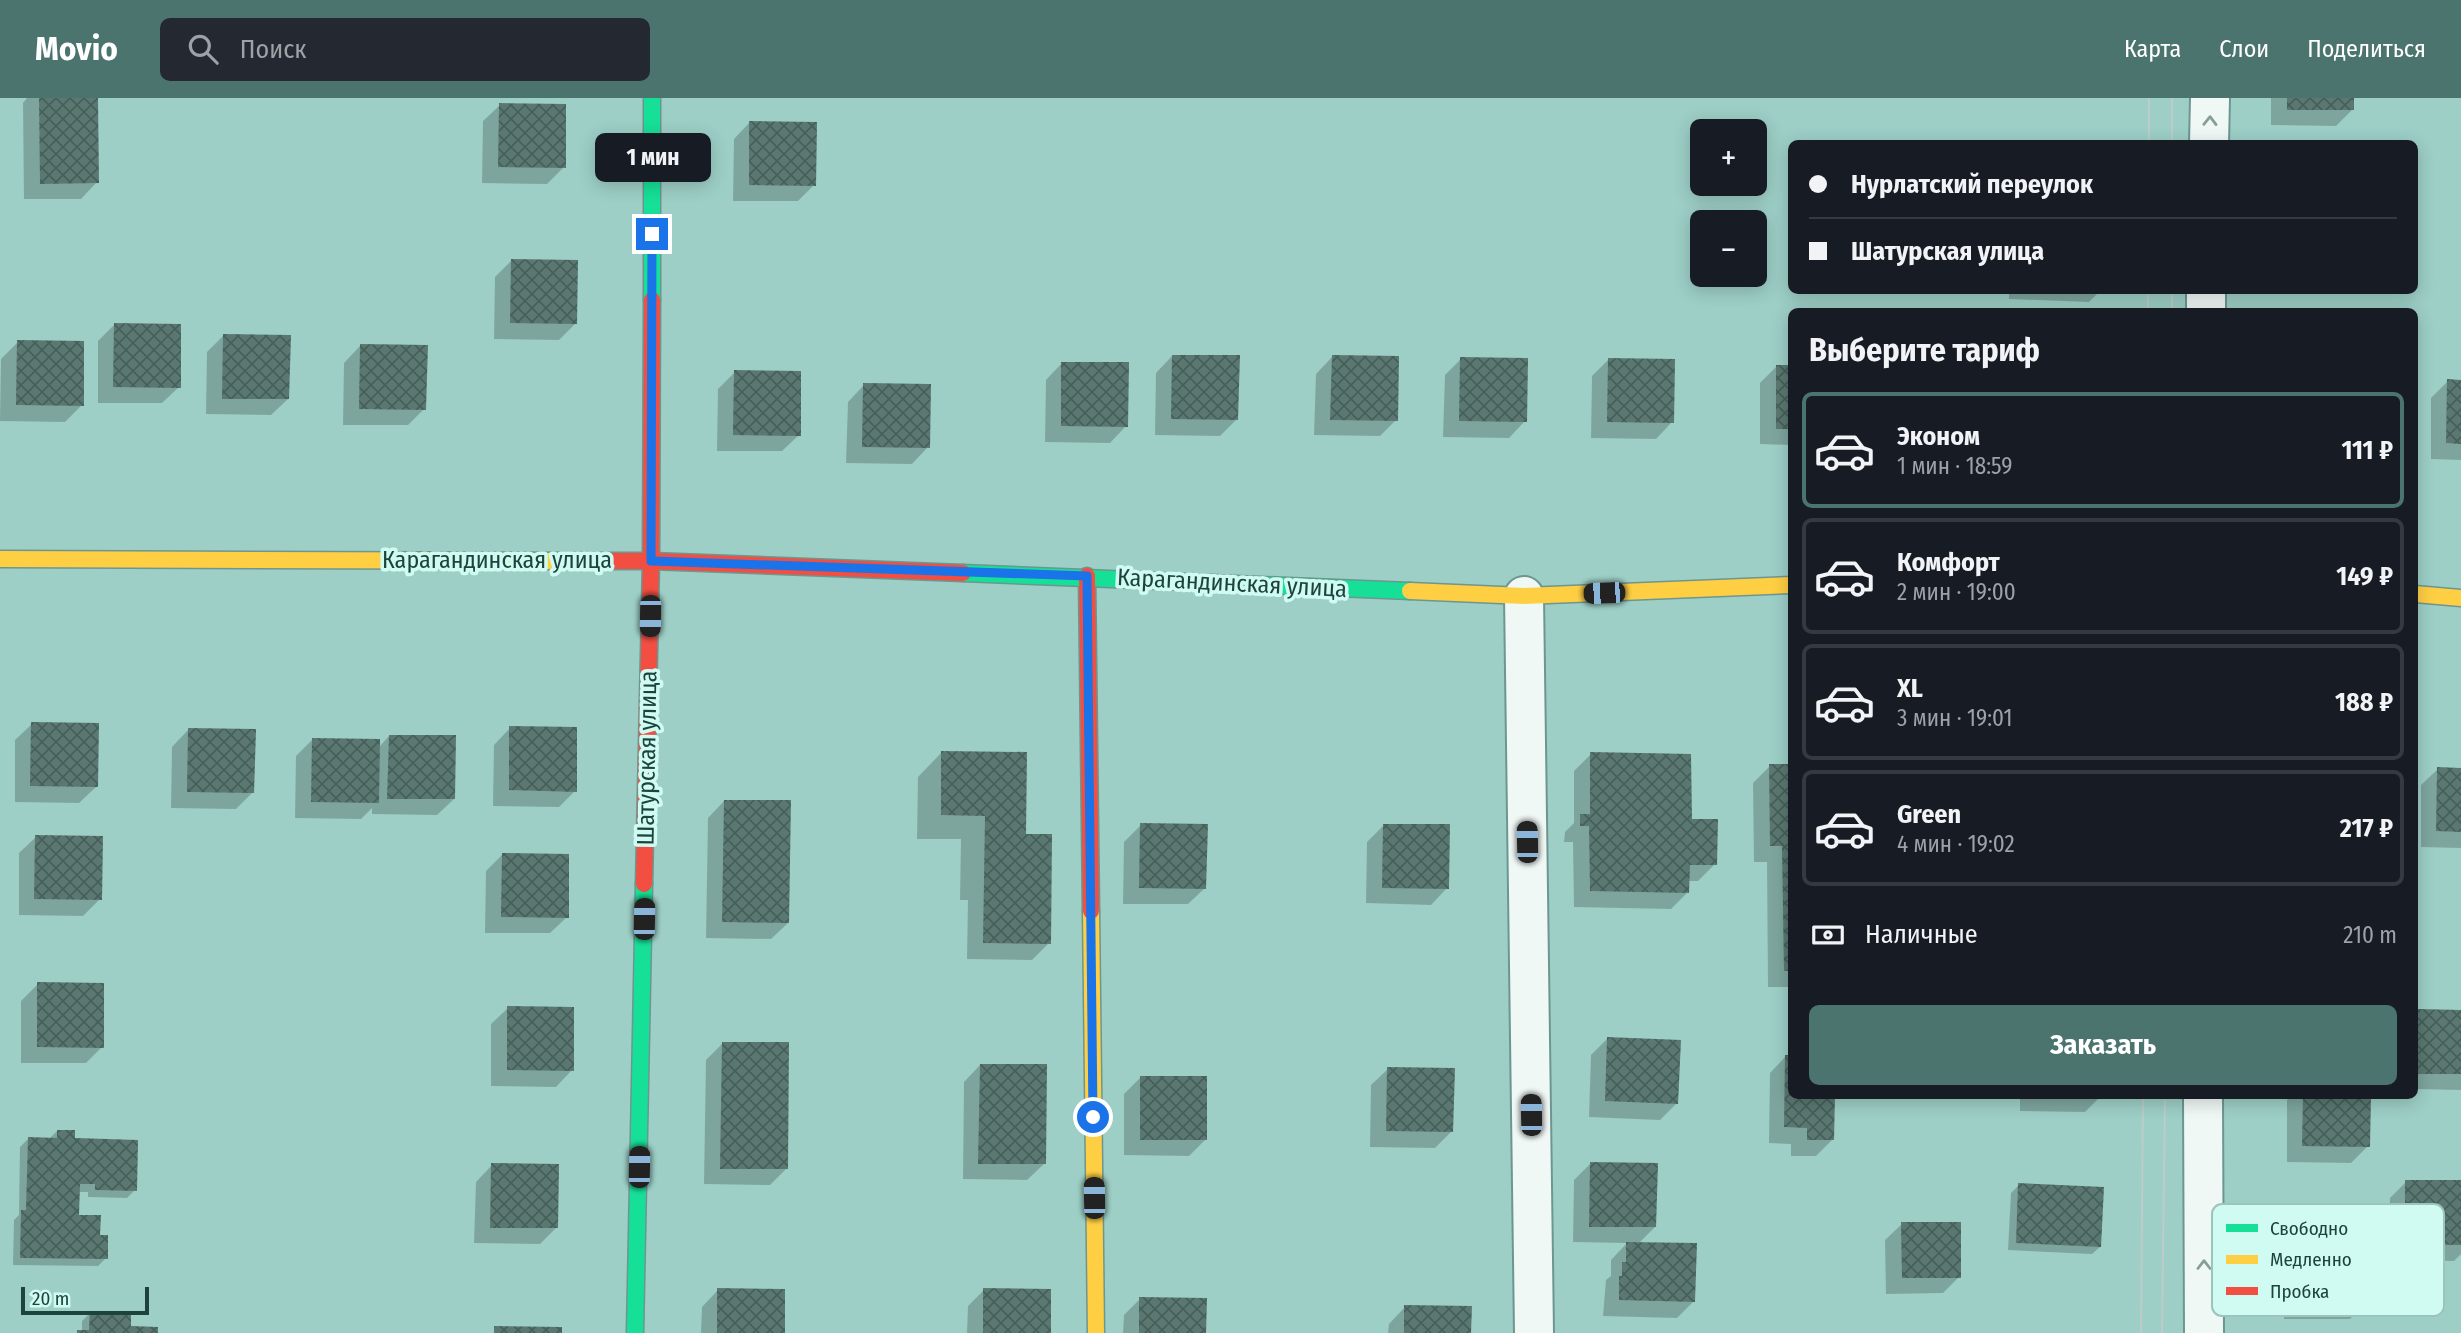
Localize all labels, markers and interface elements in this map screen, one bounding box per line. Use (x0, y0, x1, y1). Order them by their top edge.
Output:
search box (160, 18, 650, 81)
text: Movio (35, 29, 118, 69)
icon: search (184, 30, 222, 68)
text: Поиск (240, 34, 306, 65)
text: Карта (2124, 35, 2181, 63)
text: Слои (2219, 35, 2269, 63)
text: Поделиться (2307, 35, 2426, 63)
one-way arrow (2202, 115, 2217, 126)
map controls (1690, 119, 1767, 287)
button: + (1690, 119, 1767, 196)
callout: 1 мин (594, 132, 710, 181)
text: 1 мин (626, 143, 680, 171)
text: Нурлатский переулок (1851, 169, 2093, 200)
button: − (1690, 210, 1767, 287)
route end (636, 218, 668, 250)
text: Шатурская улица (1851, 236, 2044, 267)
text: Выберите тариф (1809, 331, 2040, 369)
icon: car (1813, 419, 1876, 482)
text: Эконом (1897, 421, 1980, 452)
text: 111 ₽ (2341, 435, 2393, 466)
text: 1 мин · 18:59 (1897, 452, 2012, 480)
icon: car (1813, 545, 1876, 608)
street label: Карагандинская улица (382, 546, 612, 574)
text: Комфорт (1897, 547, 2000, 578)
text: 149 ₽ (2336, 561, 2393, 592)
street label: Карагандинская улица (1116, 563, 1348, 603)
text: 2 мин · 19:00 (1897, 578, 2016, 606)
car (1583, 582, 1626, 604)
car (640, 595, 661, 637)
street label: Шатурская улица (631, 670, 663, 846)
icon: car (1813, 671, 1876, 734)
text: XL (1897, 673, 1923, 704)
text: 188 ₽ (2335, 687, 2393, 718)
text: 3 мин · 19:01 (1897, 704, 2012, 732)
icon: car (1813, 797, 1876, 860)
text: Green (1897, 799, 1961, 830)
text: 217 ₽ (2340, 813, 2393, 844)
car (1517, 821, 1538, 863)
text: 4 мин · 19:02 (1897, 830, 2015, 858)
car (634, 898, 655, 940)
icon: cash (1809, 916, 1847, 954)
text: Наличные (1865, 919, 1978, 950)
text: 210 m (2343, 921, 2397, 949)
button: Заказать (1809, 1005, 2397, 1085)
car (1521, 1094, 1542, 1136)
route start (1077, 1101, 1109, 1133)
car (629, 1146, 650, 1188)
car (1084, 1177, 1105, 1219)
legend (2212, 1204, 2444, 1316)
text: Свободно (2270, 1217, 2348, 1240)
text: Медленно (2270, 1248, 2352, 1271)
one-way arrow (2196, 1259, 2212, 1270)
text: Пробка (2270, 1280, 2329, 1303)
scale bar (21, 1284, 149, 1316)
text: 20 m (32, 1287, 69, 1310)

